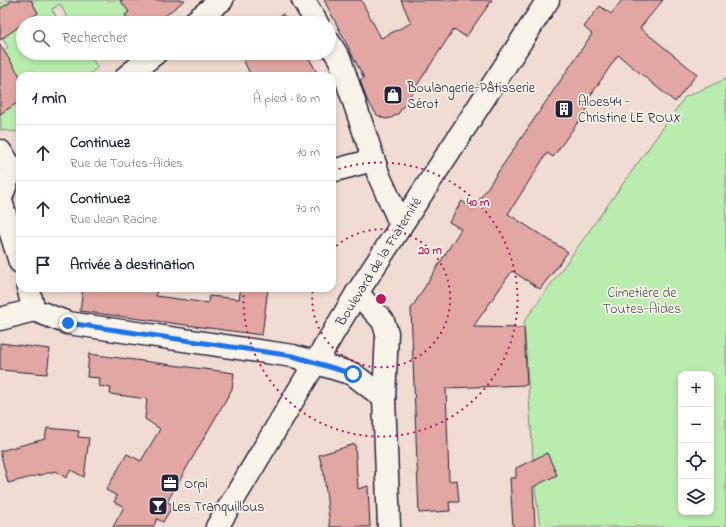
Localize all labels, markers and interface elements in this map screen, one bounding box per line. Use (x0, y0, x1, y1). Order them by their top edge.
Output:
search box (16, 16, 336, 60)
icon: search (30, 27, 52, 49)
text: Rechercher (62, 27, 127, 49)
place label: Boulangerie-Pâtisserie Sérot (406, 78, 536, 115)
shop icon: Boulangerie-Pâtisserie Sérot (382, 84, 404, 106)
text: 1 min (32, 86, 66, 111)
text: À pied · 80 m (253, 89, 320, 108)
place label: Aloes44 - Christine LE ROUX (578, 92, 681, 129)
building icon: Aloes44 - Christine LE ROUX (553, 98, 575, 120)
text: Continuez (70, 132, 130, 154)
icon: ahead (32, 142, 54, 164)
text: 10 m (297, 143, 320, 162)
text: Rue de Toutes-Aides (70, 154, 183, 173)
text: Continuez (70, 188, 130, 210)
street label: Boulevard de la Fraternité (330, 193, 428, 331)
text: 40 m (466, 194, 490, 212)
icon: ahead (32, 198, 54, 220)
text: 70 m (296, 199, 320, 218)
text: Rue Jean Racine (70, 210, 157, 229)
text: 20 m (417, 242, 442, 260)
icon: arrive (32, 254, 54, 276)
text: Arrivée à destination (70, 254, 195, 276)
park label: Cimetière de Toutes-Aides (603, 283, 681, 320)
centre of rings (374, 292, 388, 306)
route end (59, 314, 77, 332)
route start (344, 365, 362, 383)
map controls (678, 371, 714, 515)
button: + (678, 371, 714, 407)
button: − (678, 407, 714, 443)
button: locate (678, 443, 714, 479)
office icon: Orpi (159, 472, 181, 494)
place label: Orpi (184, 474, 208, 495)
button: layers (678, 479, 714, 515)
bar icon: Les Tranquillous (147, 495, 169, 517)
place label: Les Tranquillous (172, 497, 264, 518)

